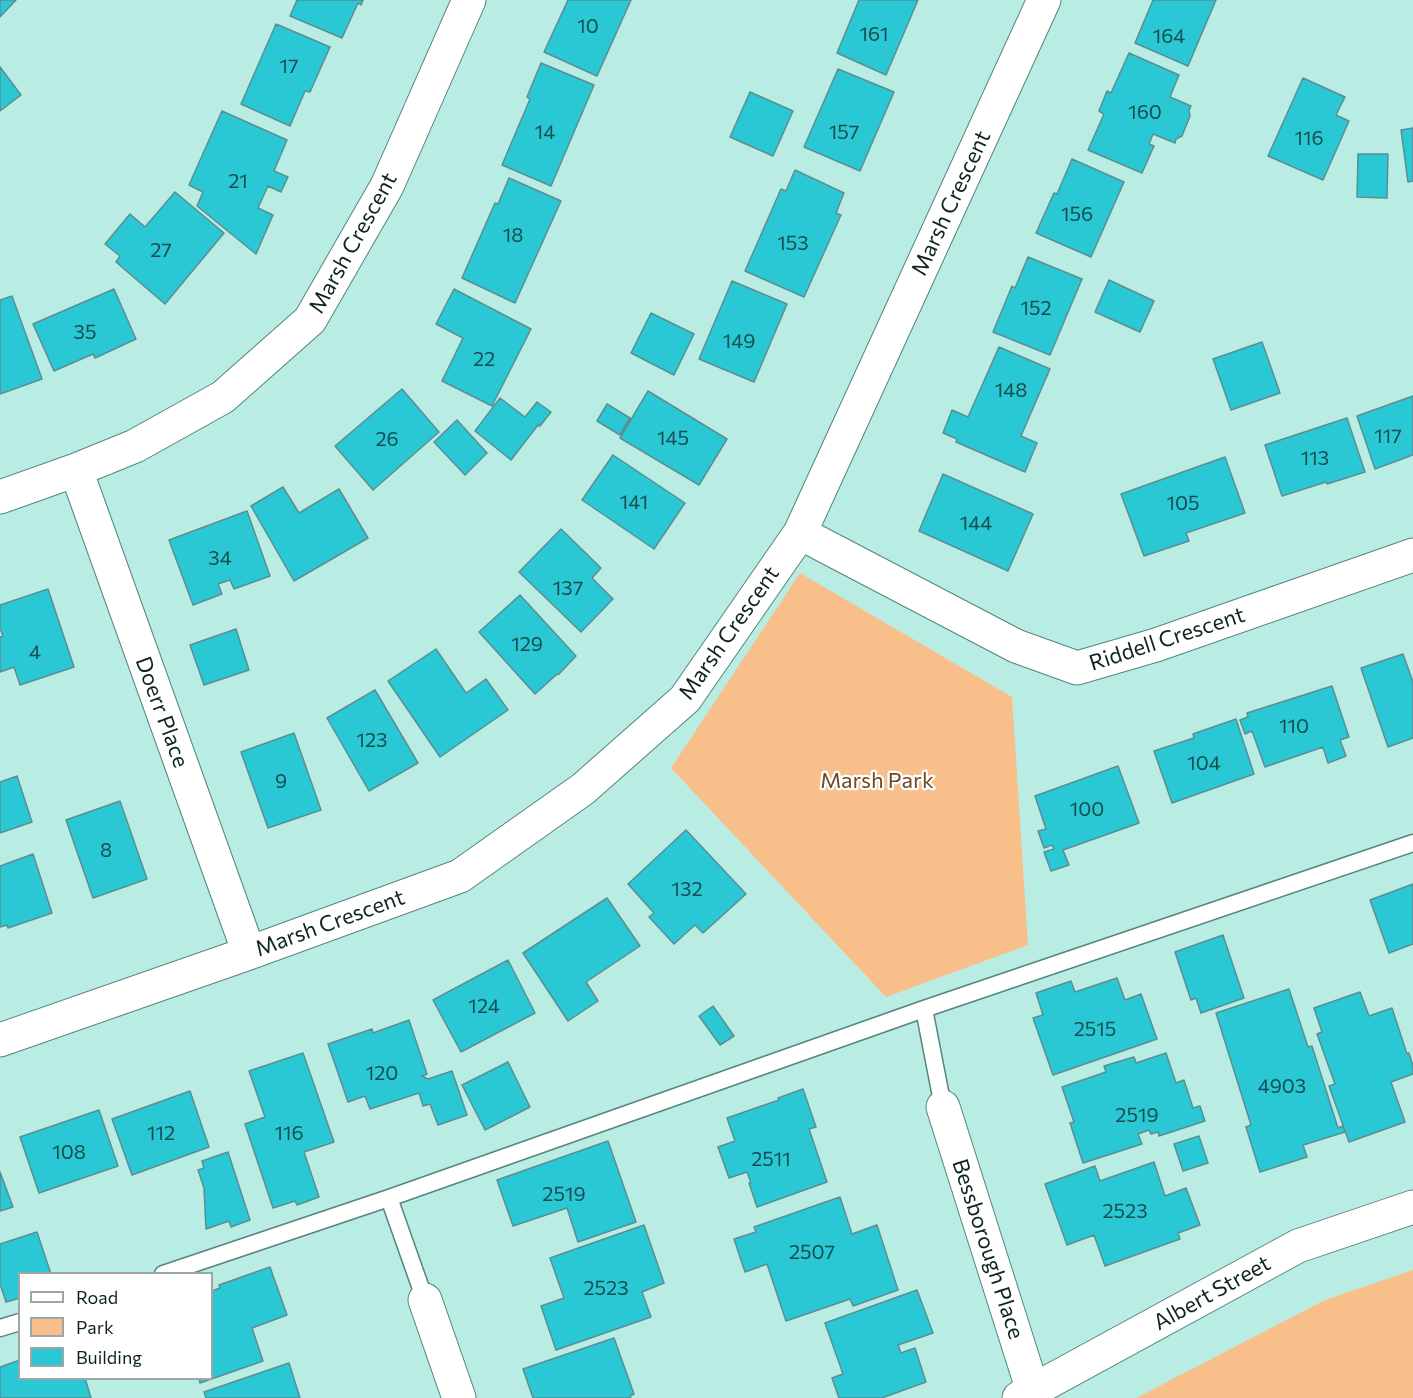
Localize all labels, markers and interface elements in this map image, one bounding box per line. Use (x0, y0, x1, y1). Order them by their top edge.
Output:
house number: 10 (577, 14, 599, 38)
house number: 161 (859, 22, 889, 46)
house number: 164 (1153, 24, 1185, 48)
house number: 17 (279, 54, 299, 78)
house number: 160 (1128, 100, 1162, 124)
house number: 14 (535, 120, 555, 144)
house number: 157 (829, 120, 859, 144)
street label: Marsh Crescent (906, 126, 996, 280)
house number: 116 (1294, 126, 1324, 150)
street label: Marsh Crescent (303, 168, 403, 318)
house number: 21 (228, 169, 248, 193)
house number: 156 (1061, 202, 1093, 226)
house number: 18 (503, 223, 523, 247)
house number: 153 (777, 231, 809, 255)
house number: 27 (150, 238, 172, 262)
house number: 152 (1020, 296, 1052, 320)
house number: 35 (74, 320, 96, 344)
house number: 149 (723, 329, 755, 353)
house number: 22 (473, 347, 495, 371)
house number: 148 (995, 378, 1027, 402)
house number: 117 (1374, 424, 1402, 448)
house number: 145 (657, 426, 689, 450)
house number: 26 (375, 427, 399, 451)
house number: 113 (1301, 446, 1329, 470)
house number: 141 (620, 490, 648, 514)
house number: 105 (1166, 491, 1200, 515)
house number: 144 (960, 511, 992, 535)
house number: 34 (208, 546, 232, 570)
street label: Marsh Crescent (673, 561, 785, 705)
house number: 137 (553, 576, 583, 600)
street label: Riddell Crescent (1086, 601, 1248, 677)
house number: 129 (511, 632, 543, 656)
house number: 4 (29, 640, 41, 664)
street label: Doerr Place (130, 653, 194, 771)
house number: 110 (1279, 714, 1309, 738)
house number: 123 (356, 728, 388, 752)
house number: 104 (1187, 751, 1221, 775)
park label: Marsh Park (820, 768, 934, 794)
house number: 9 (275, 769, 287, 793)
house number: 100 (1070, 797, 1104, 821)
house number: 8 (100, 838, 112, 862)
house number: 132 (672, 877, 702, 901)
street label: Marsh Crescent (252, 884, 408, 962)
house number: 124 (468, 994, 500, 1018)
house number: 2515 (1074, 1017, 1116, 1041)
house number: 120 (366, 1061, 398, 1085)
house number: 4903 (1258, 1074, 1306, 1098)
house number: 2519 (1115, 1103, 1159, 1127)
house number: 112 (147, 1121, 175, 1145)
house number: 116 (274, 1121, 304, 1145)
house number: 108 (52, 1140, 86, 1164)
house number: 2511 (751, 1147, 791, 1171)
street label: Bessborough Place (946, 1156, 1030, 1342)
house number: 2519 (542, 1182, 586, 1206)
house number: 2523 (1102, 1199, 1148, 1223)
house number: 2507 (789, 1240, 835, 1264)
street label: Albert Street (1149, 1250, 1275, 1336)
legend (18, 1272, 213, 1380)
house number: 2523 (583, 1276, 629, 1300)
text: Road (76, 1286, 118, 1308)
text: Park (76, 1316, 114, 1338)
text: Building (76, 1346, 142, 1368)

